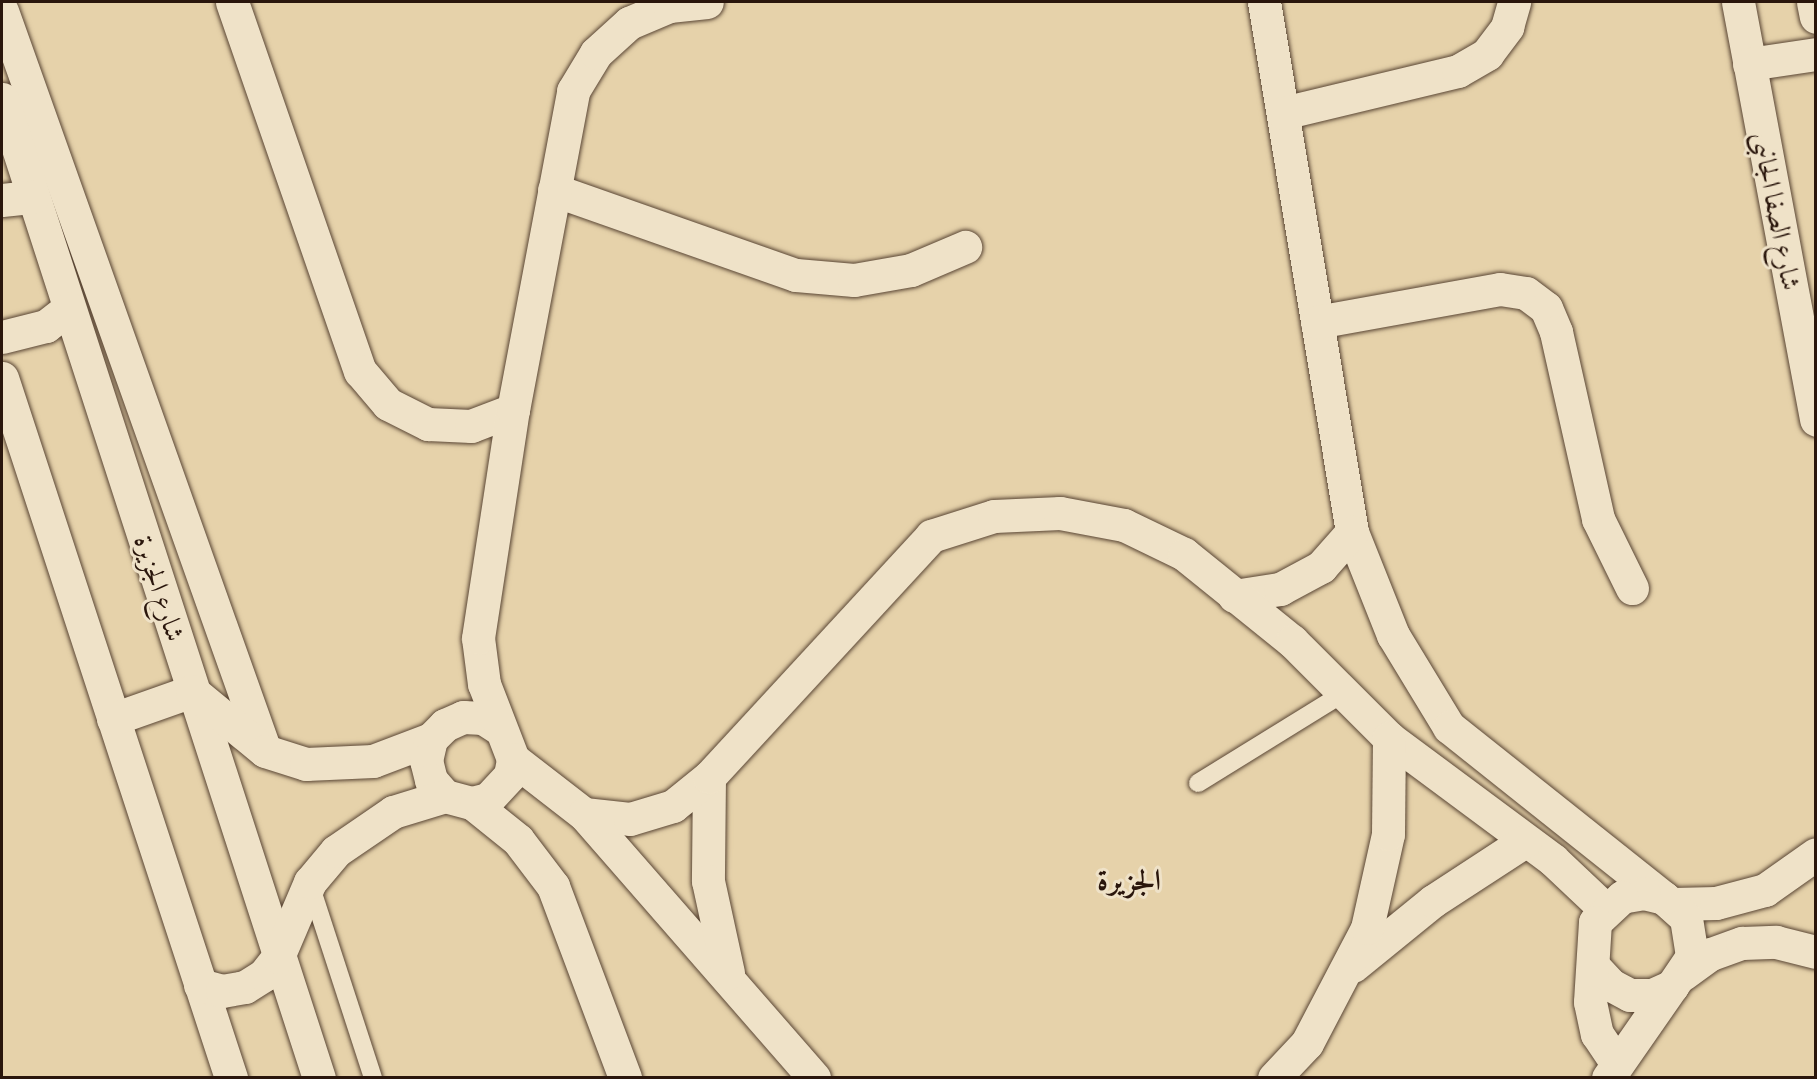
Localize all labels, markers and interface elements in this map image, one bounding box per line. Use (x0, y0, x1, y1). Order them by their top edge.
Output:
street label: شارع الصفا الجانبى (1746, 129, 1808, 293)
street label: شارع الجزيرة (128, 531, 192, 645)
district label: الجزيرة (1097, 862, 1161, 898)

